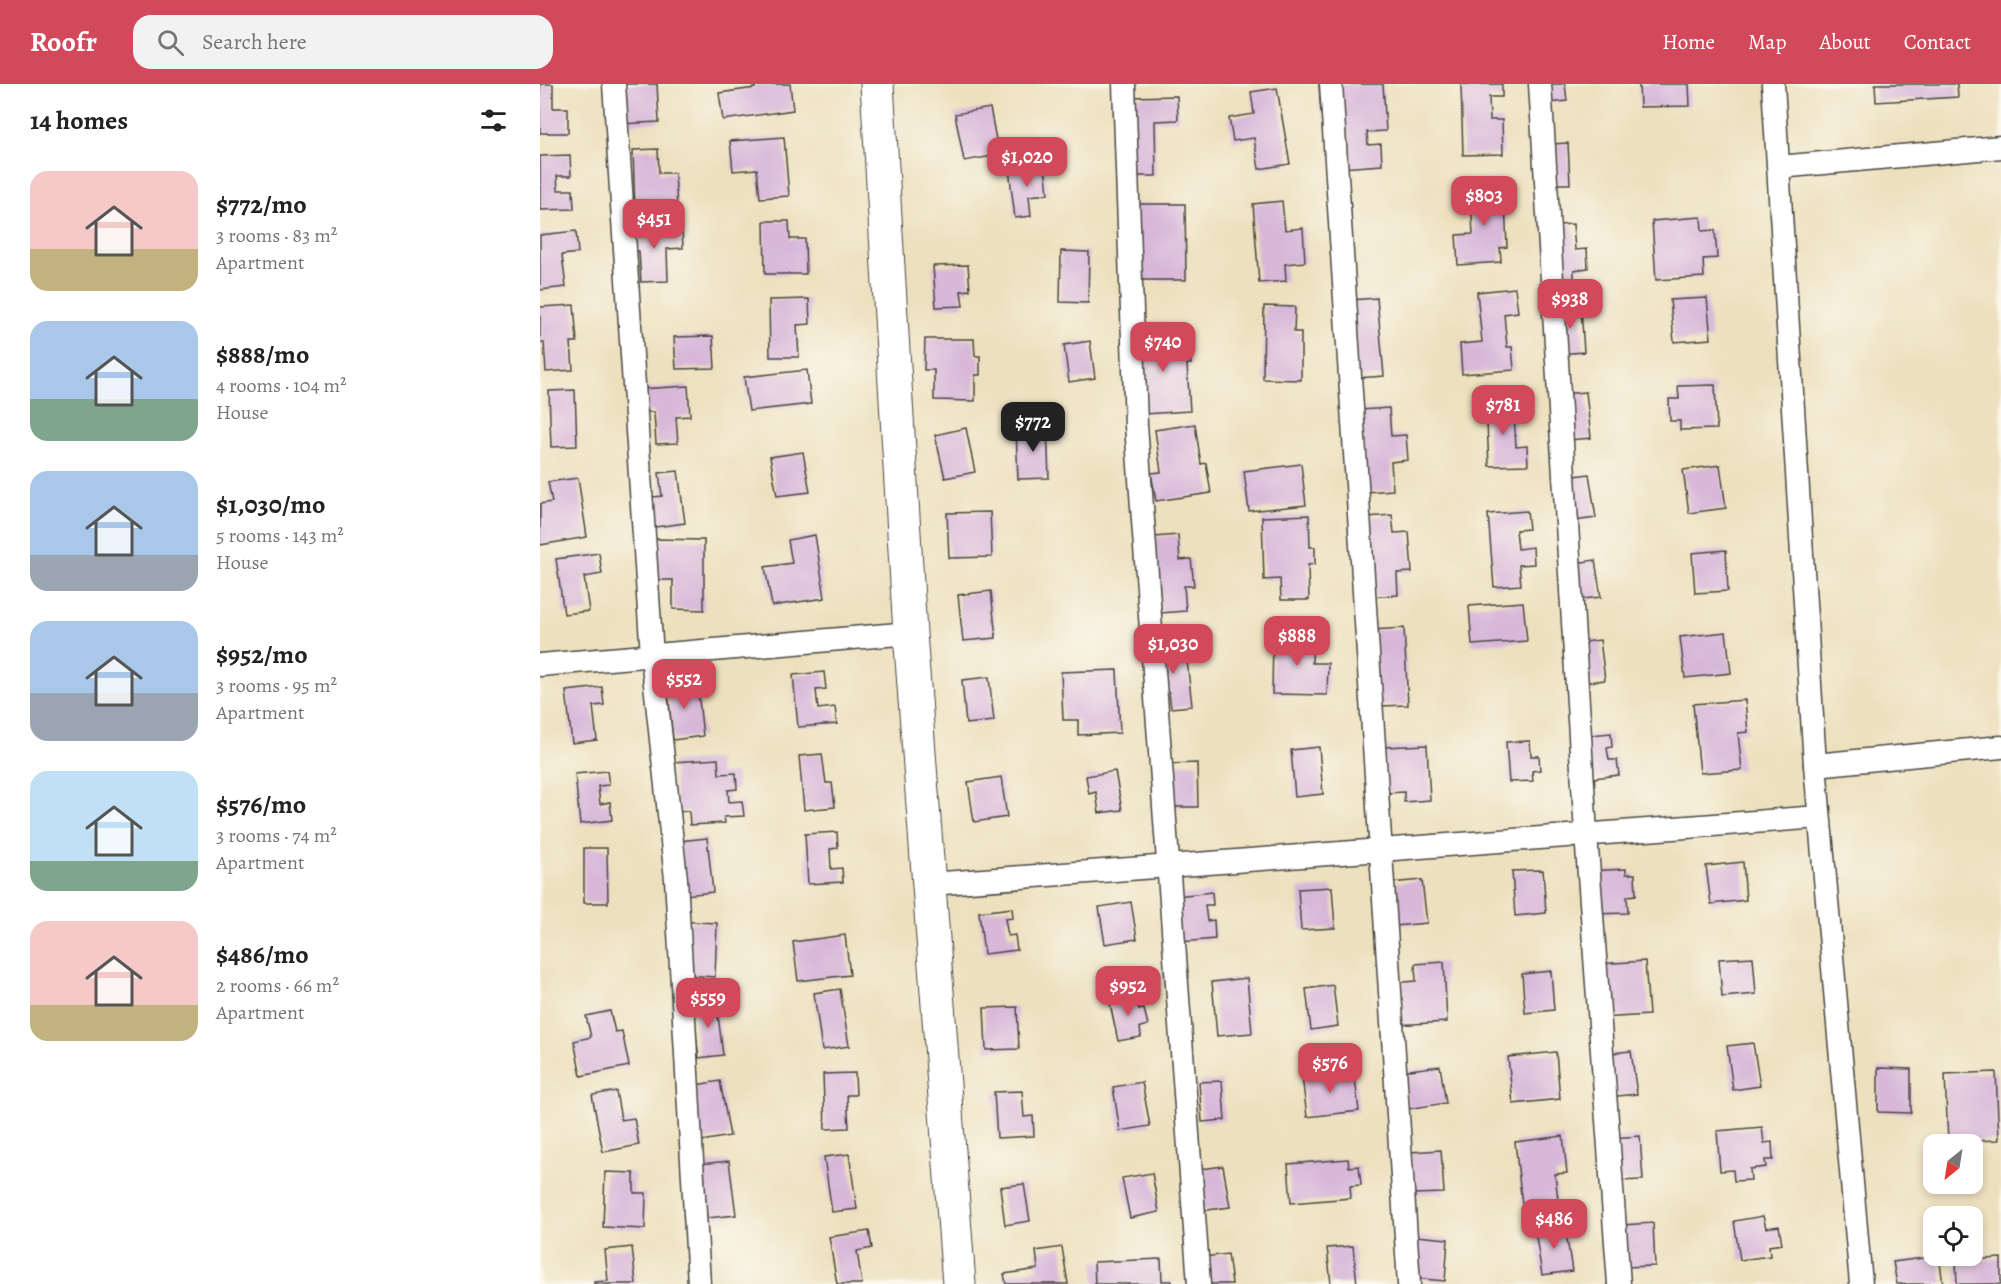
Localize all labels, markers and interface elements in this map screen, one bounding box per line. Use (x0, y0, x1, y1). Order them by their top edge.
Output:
search box (133, 15, 553, 69)
text: Roofr (30, 23, 97, 61)
icon: search (154, 26, 187, 59)
text: Search here (202, 27, 307, 57)
text: Home (1662, 28, 1715, 56)
text: Map (1748, 28, 1786, 56)
text: About (1819, 28, 1871, 56)
text: Contact (1904, 28, 1971, 56)
text: 14 homes (30, 103, 128, 138)
icon: filters (477, 104, 510, 137)
pin: $1,020 (978, 137, 1076, 188)
text: $1,020 (1001, 143, 1053, 170)
pin: $803 (1448, 176, 1520, 227)
text: $803 (1465, 182, 1503, 209)
text: $772/mo (216, 187, 307, 222)
icon: home (78, 195, 150, 267)
pin: $451 (618, 199, 690, 250)
text: $451 (637, 205, 671, 232)
text: 3 rooms · 83 m² (216, 222, 337, 249)
text: Apartment (216, 249, 305, 276)
pin: $938 (1534, 279, 1606, 330)
text: $938 (1552, 285, 1588, 312)
pin: $740 (1127, 322, 1199, 373)
text: $740 (1144, 328, 1182, 355)
text: $888/mo (216, 337, 309, 372)
icon: home (78, 345, 150, 417)
text: 4 rooms · 104 m² (216, 372, 347, 399)
pin: $781 (1467, 385, 1539, 436)
text: $781 (1486, 391, 1520, 418)
text: House (216, 399, 268, 426)
pin: $772 (997, 402, 1069, 453)
text: $772 (1015, 408, 1051, 435)
text: $1,030/mo (216, 487, 326, 522)
icon: home (78, 495, 150, 567)
text: 5 rooms · 143 m² (216, 522, 344, 549)
text: House (216, 549, 268, 576)
pin: $888 (1261, 616, 1333, 667)
text: $888 (1278, 622, 1316, 649)
pin: $1,030 (1124, 624, 1222, 675)
text: $1,030 (1148, 630, 1198, 657)
text: $952/mo (216, 637, 308, 672)
icon: home (78, 645, 150, 717)
pin: $552 (648, 659, 720, 710)
text: $552 (666, 665, 702, 692)
text: 3 rooms · 95 m² (216, 672, 337, 699)
text: Apartment (216, 699, 305, 726)
text: $576/mo (216, 787, 306, 822)
icon: home (78, 795, 150, 867)
text: 3 rooms · 74 m² (216, 822, 337, 849)
text: Apartment (216, 849, 305, 876)
text: $486/mo (216, 937, 309, 972)
icon: home (78, 945, 150, 1017)
pin: $952 (1092, 966, 1164, 1017)
text: 2 rooms · 66 m² (216, 972, 339, 999)
text: $952 (1110, 972, 1146, 999)
pin: $559 (672, 978, 744, 1029)
text: $559 (690, 984, 726, 1011)
text: Apartment (216, 999, 305, 1026)
pin: $576 (1294, 1043, 1366, 1094)
text: $576 (1312, 1049, 1348, 1076)
north arrow (1923, 1134, 1983, 1194)
map controls (1923, 1134, 1983, 1266)
pin: $486 (1518, 1199, 1590, 1250)
text: $486 (1535, 1205, 1573, 1232)
button: locate (1923, 1206, 1983, 1266)

